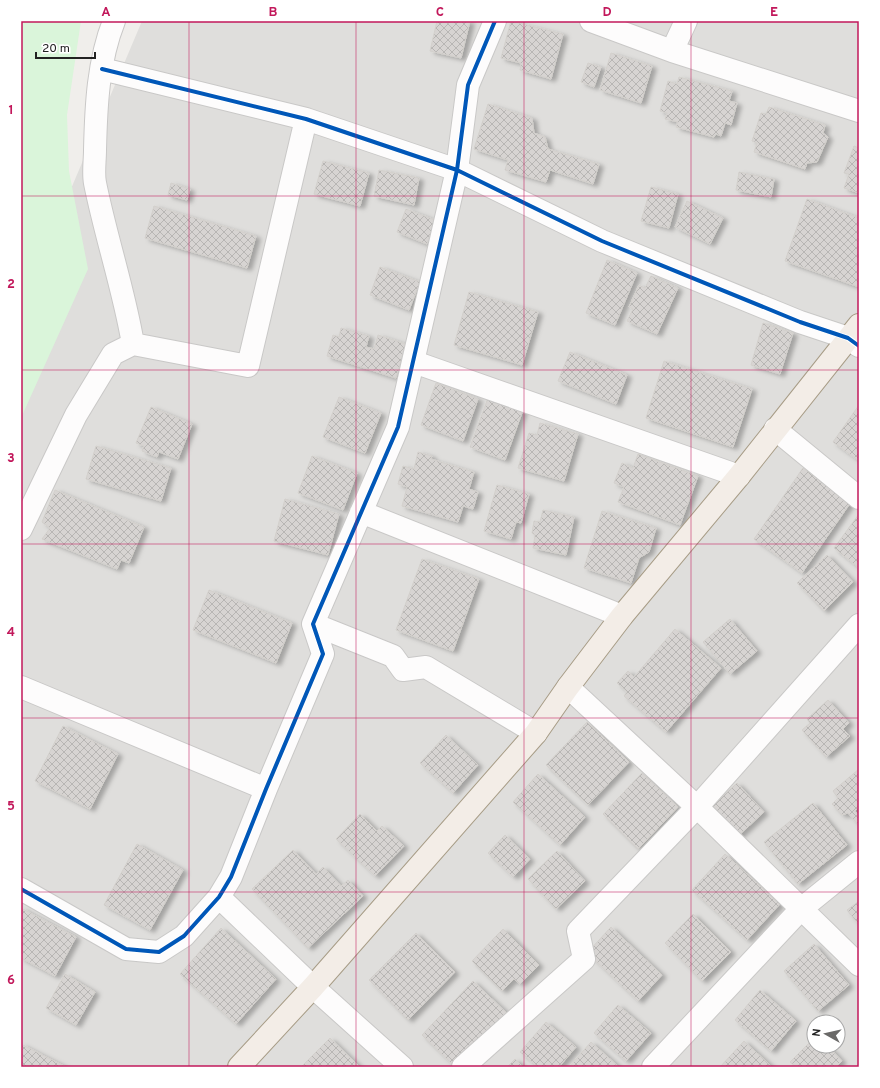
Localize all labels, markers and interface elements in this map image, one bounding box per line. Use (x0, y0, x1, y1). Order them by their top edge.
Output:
text: A (101, 5, 111, 21)
text: B (269, 5, 278, 21)
text: C (436, 5, 444, 21)
text: D (602, 5, 612, 21)
text: E (770, 5, 778, 21)
scale bar (36, 34, 95, 60)
text: 20 m (42, 41, 70, 57)
text: 1 (8, 103, 14, 119)
text: 2 (7, 277, 15, 293)
text: 3 (7, 451, 15, 467)
text: 4 (7, 625, 15, 641)
text: 5 (7, 799, 15, 815)
text: 6 (7, 973, 15, 989)
north arrow (806, 1014, 846, 1054)
text: N (810, 1028, 825, 1038)

